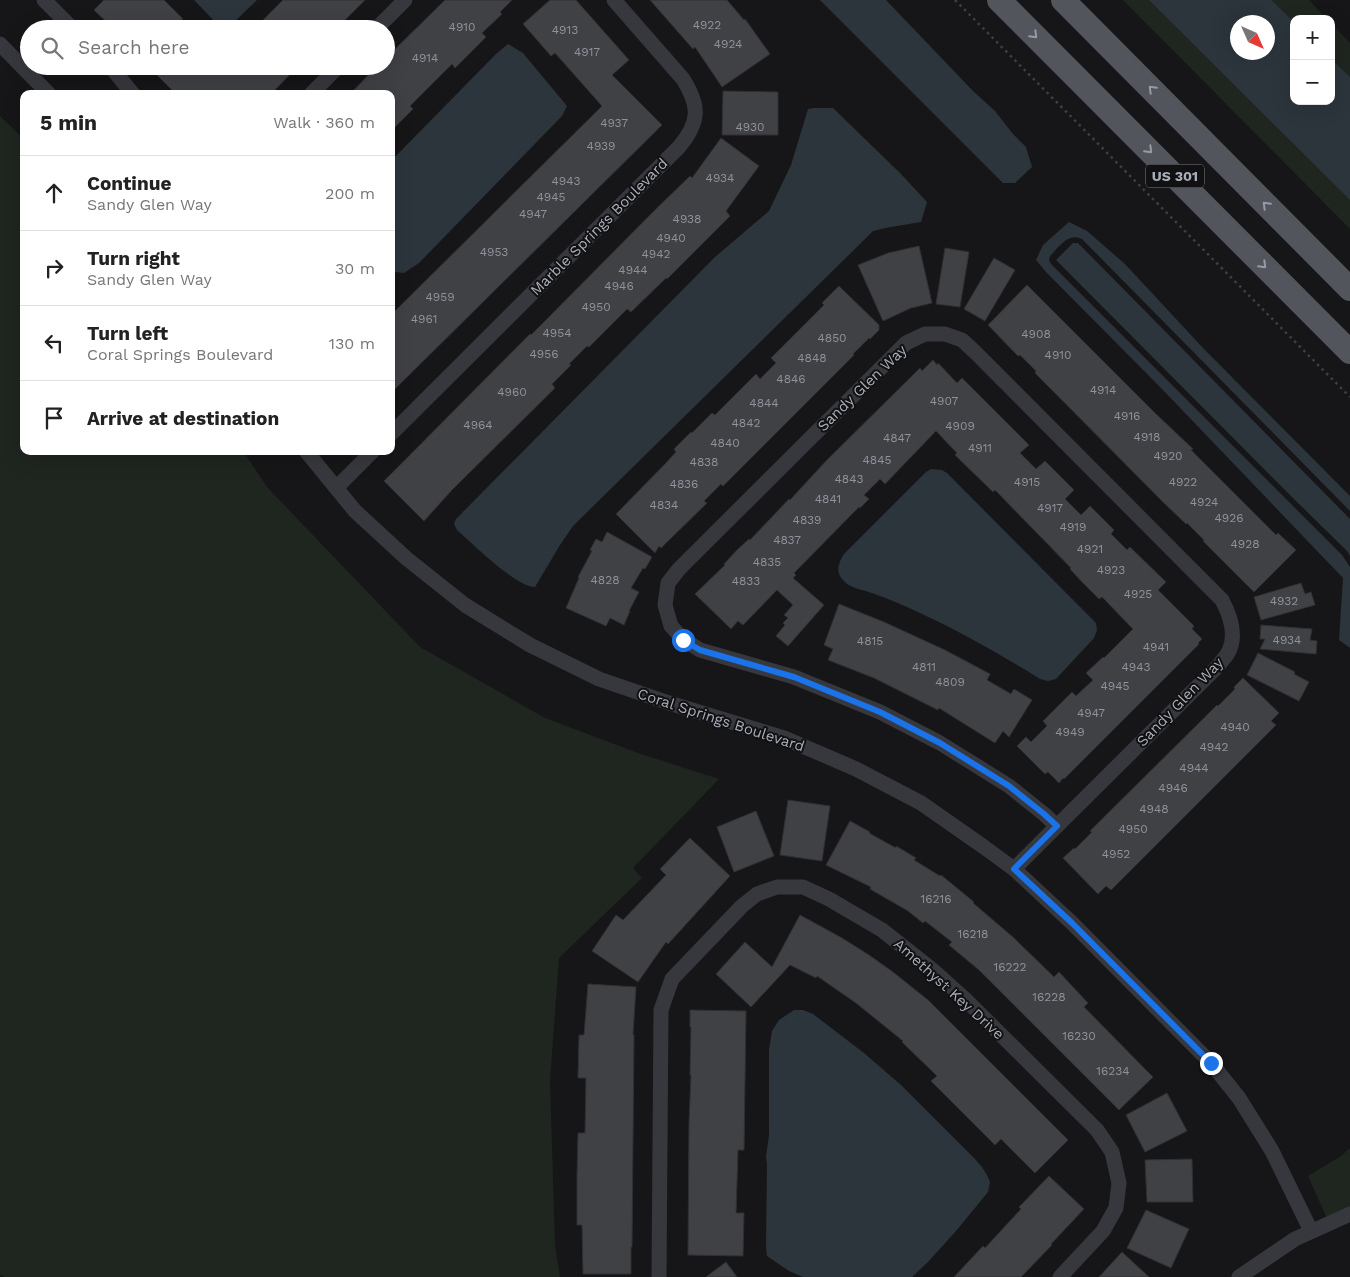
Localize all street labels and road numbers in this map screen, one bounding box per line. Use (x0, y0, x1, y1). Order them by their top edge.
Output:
street label: Marble Springs Boulevard (527, 155, 671, 299)
road number: US 301 (1146, 165, 1204, 188)
street label: Sandy Glen Way (814, 341, 910, 435)
street label: Sandy Glen Way (1133, 654, 1227, 750)
street label: Coral Springs Boulevard (635, 684, 807, 756)
street label: Amethyst Key Drive (890, 935, 1008, 1043)

